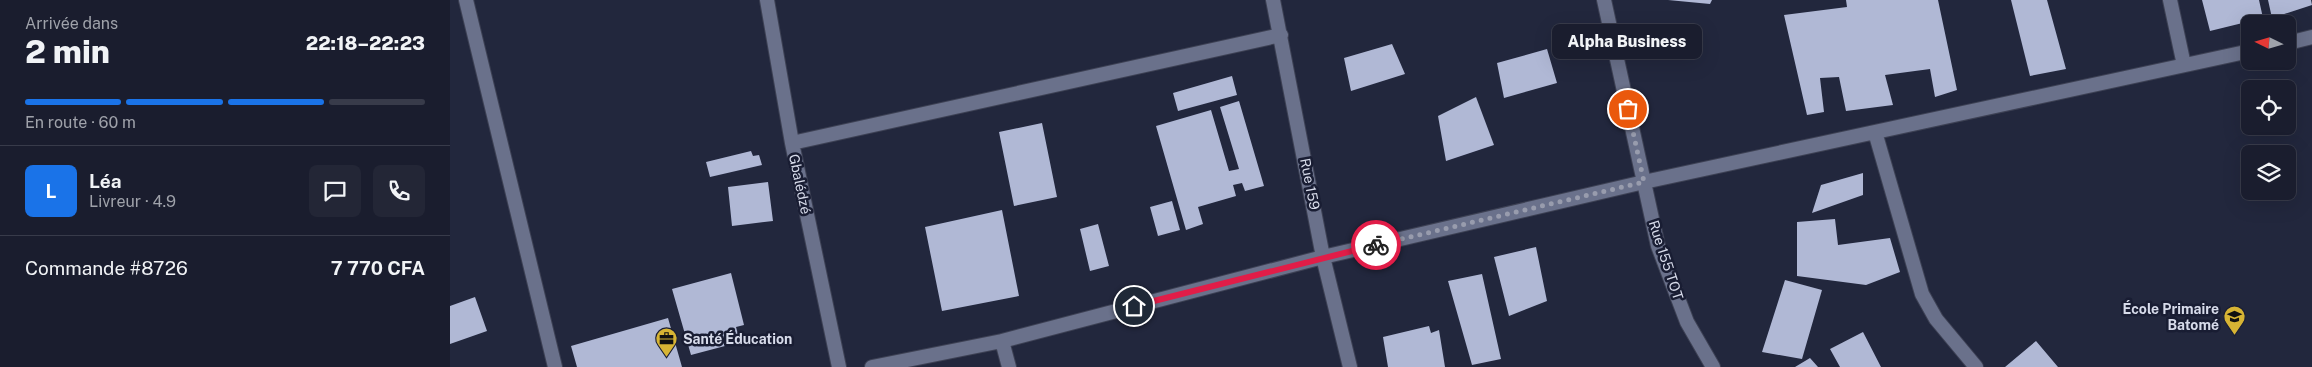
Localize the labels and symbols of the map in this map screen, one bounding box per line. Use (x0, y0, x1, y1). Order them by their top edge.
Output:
north arrow (2241, 15, 2296, 70)
callout: Alpha Business (1553, 24, 1703, 59)
pin (1607, 88, 1649, 130)
street label: Gbalédzé (786, 152, 814, 216)
street label: Rue 159 (1297, 157, 1323, 211)
street label: Rue 155 TOT (1646, 218, 1686, 302)
courier (1351, 220, 1401, 270)
pin (1113, 285, 1155, 327)
place label: École Primaire Batomé (2122, 300, 2219, 333)
school or university icon: École Primaire Batomé (2223, 305, 2247, 336)
office icon: Santé Éducation (655, 327, 679, 358)
place label: Santé Éducation (683, 330, 792, 347)

